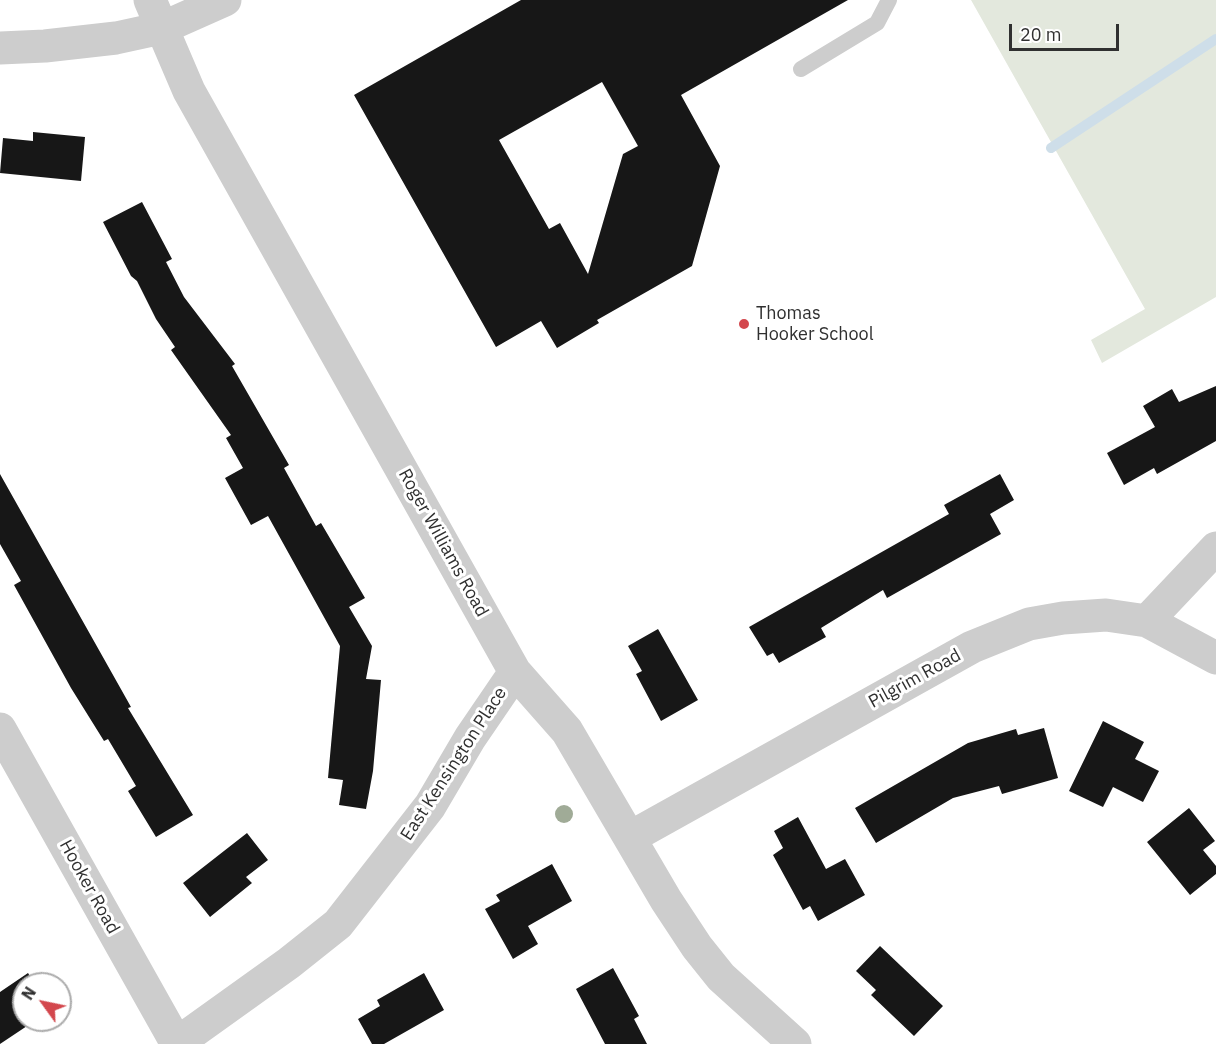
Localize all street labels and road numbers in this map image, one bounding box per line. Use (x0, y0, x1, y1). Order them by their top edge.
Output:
street label: Roger Williams Road (393, 465, 493, 621)
street label: Pilgrim Road (865, 645, 965, 713)
street label: East Kensington Place (396, 683, 512, 845)
street label: Hooker Road (54, 836, 124, 938)

